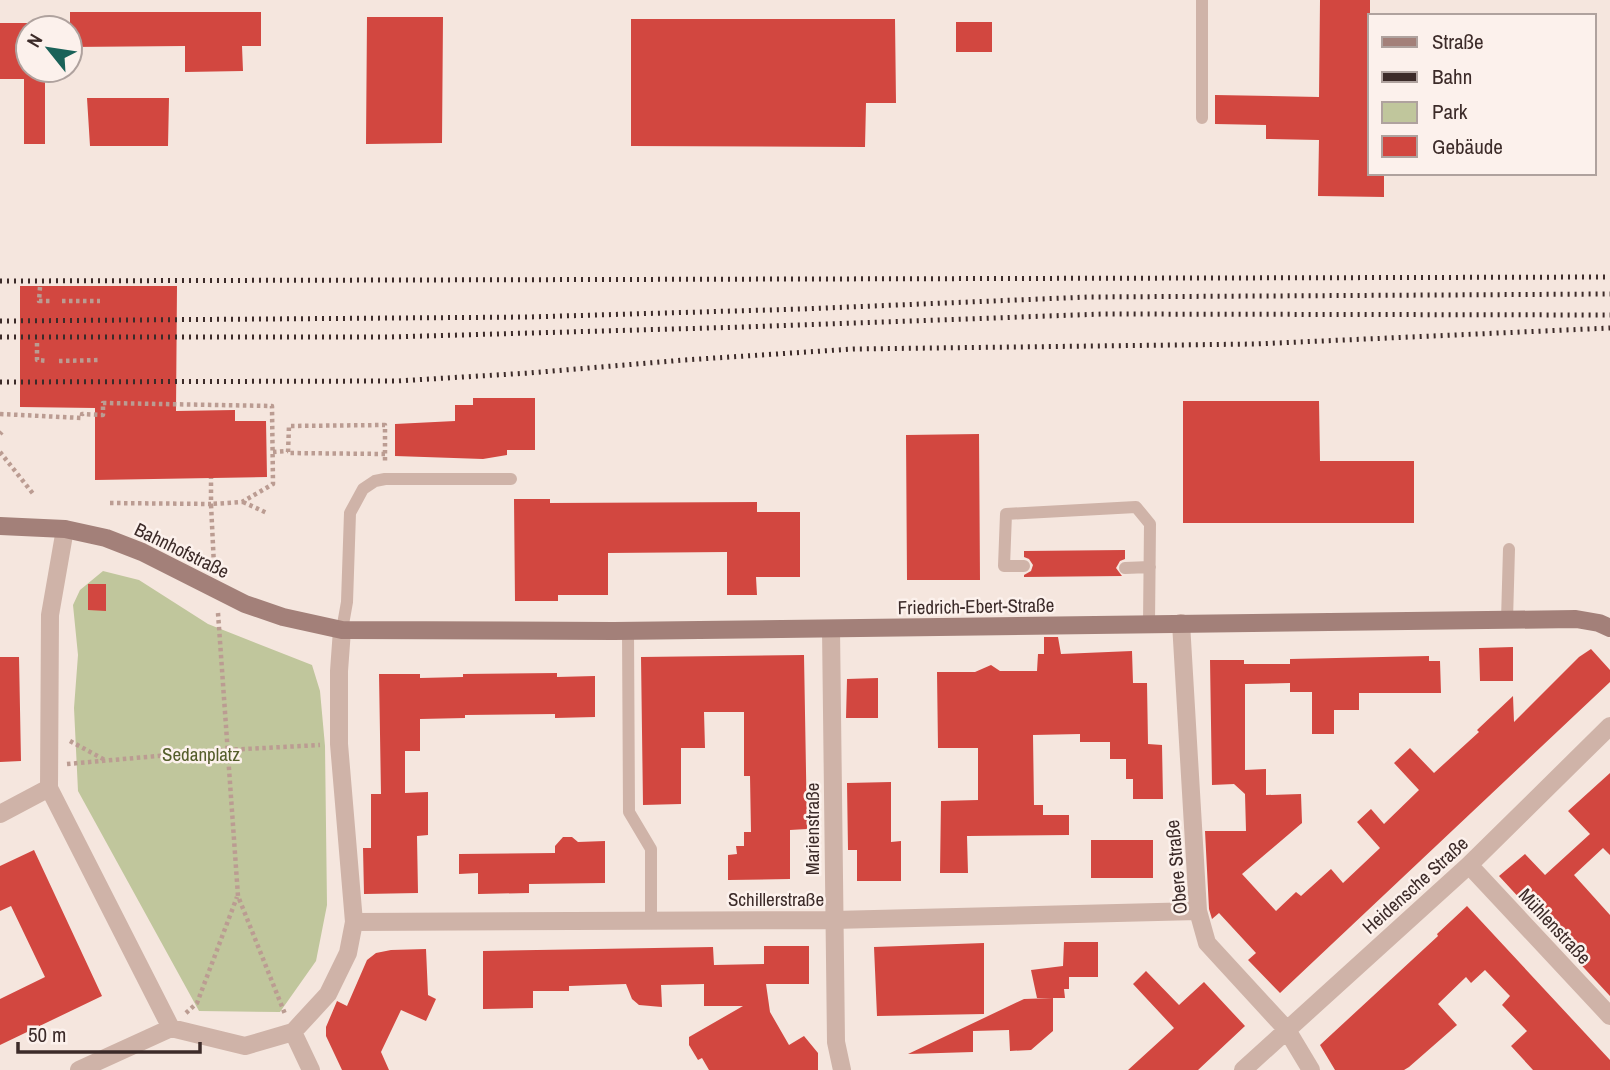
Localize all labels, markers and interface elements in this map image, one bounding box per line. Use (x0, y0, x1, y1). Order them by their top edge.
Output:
north arrow (14, 14, 84, 84)
legend (1368, 14, 1596, 175)
text: Straße (1432, 27, 1484, 56)
text: N (20, 29, 48, 52)
text: Bahn (1432, 62, 1472, 91)
text: Park (1432, 97, 1468, 126)
text: Gebäude (1432, 132, 1503, 161)
street label: Bahnhofstraße (130, 516, 234, 584)
street label: Friedrich-Ebert-Straße (897, 592, 1055, 620)
park label: Sedanplatz (162, 741, 240, 767)
street label: Marienstraße (799, 783, 825, 875)
street label: Obere Straße (1159, 819, 1193, 915)
street label: Heidensche Straße (1356, 830, 1474, 940)
street label: Mühlenstraße (1513, 882, 1597, 970)
street label: Schillerstraße (728, 886, 824, 912)
scale bar (18, 1010, 200, 1054)
text: 50 m (28, 1020, 66, 1049)

